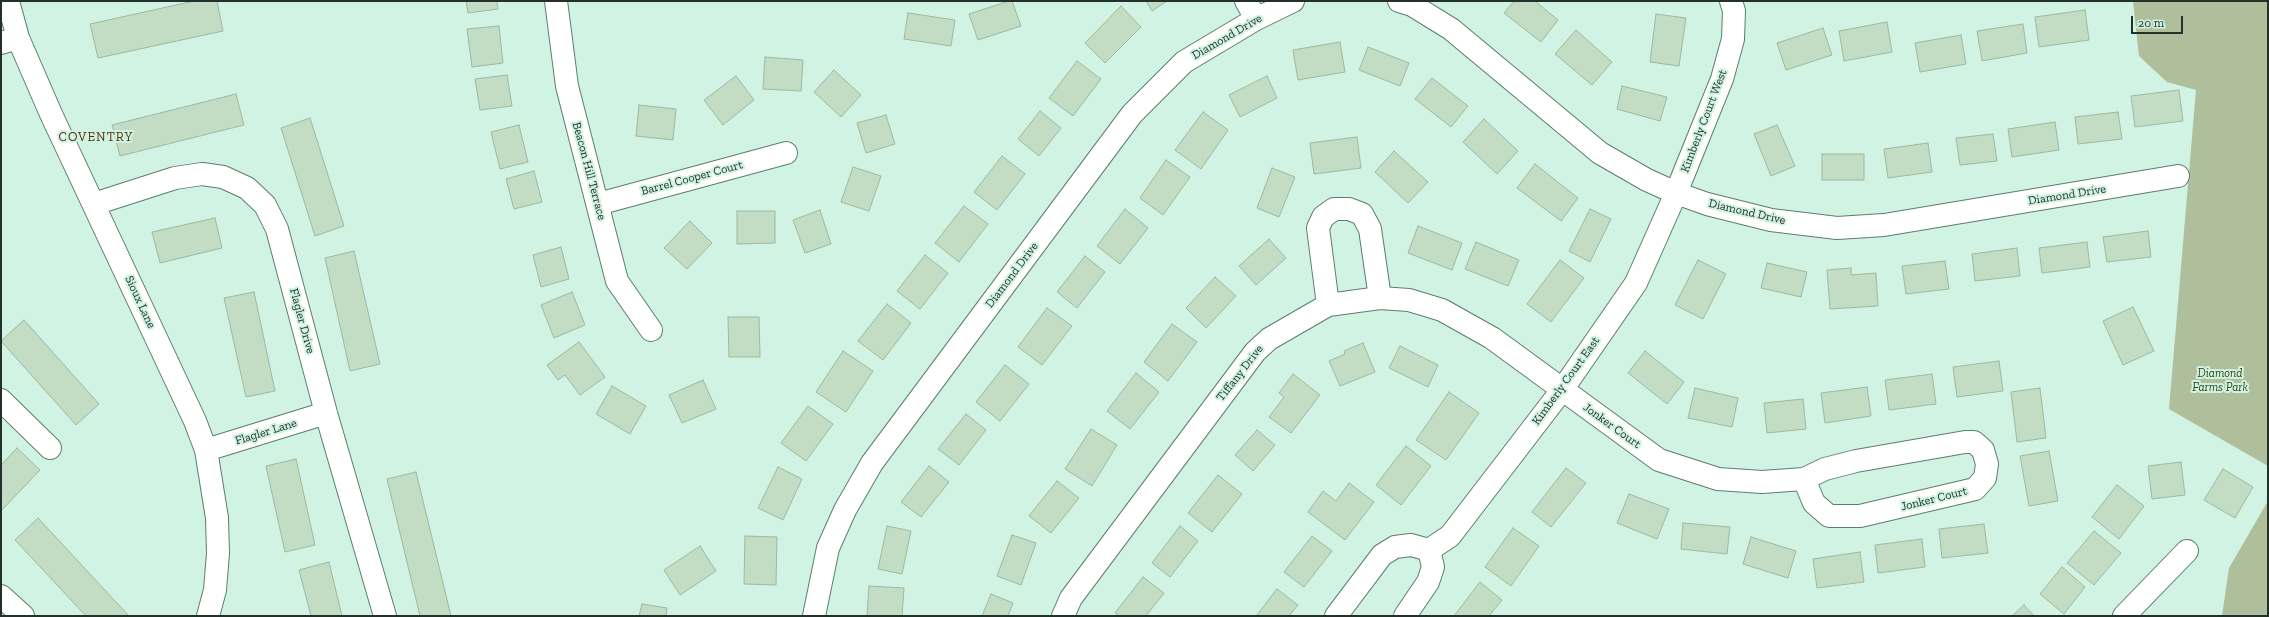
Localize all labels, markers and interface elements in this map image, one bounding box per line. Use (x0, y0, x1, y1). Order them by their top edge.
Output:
scale bar (2133, 8, 2185, 34)
street label: Diamond Drive (1189, 11, 1265, 63)
text: 20 m (2138, 16, 2164, 30)
street label: Kimberly Court West (1678, 67, 1730, 175)
street label: Beacon Hill Terrace (569, 120, 609, 222)
district label: COVENTRY (59, 129, 133, 145)
street label: Barrel Cooper Court (639, 157, 745, 199)
street label: Diamond Drive (2027, 182, 2107, 208)
street label: Diamond Drive (1707, 196, 1787, 228)
street label: Diamond Drive (983, 239, 1041, 311)
street label: Sioux Lane (122, 273, 158, 331)
street label: Flagler Drive (286, 287, 318, 355)
street label: Kimberly Court East (1529, 334, 1603, 428)
street label: Tiffany Drive (1213, 342, 1267, 404)
park label: Diamond Farms Park (2192, 367, 2248, 395)
street label: Jonker Court (1580, 400, 1644, 452)
street label: Flagler Lane (233, 416, 299, 448)
street label: Jonker Court (1899, 484, 1969, 514)

